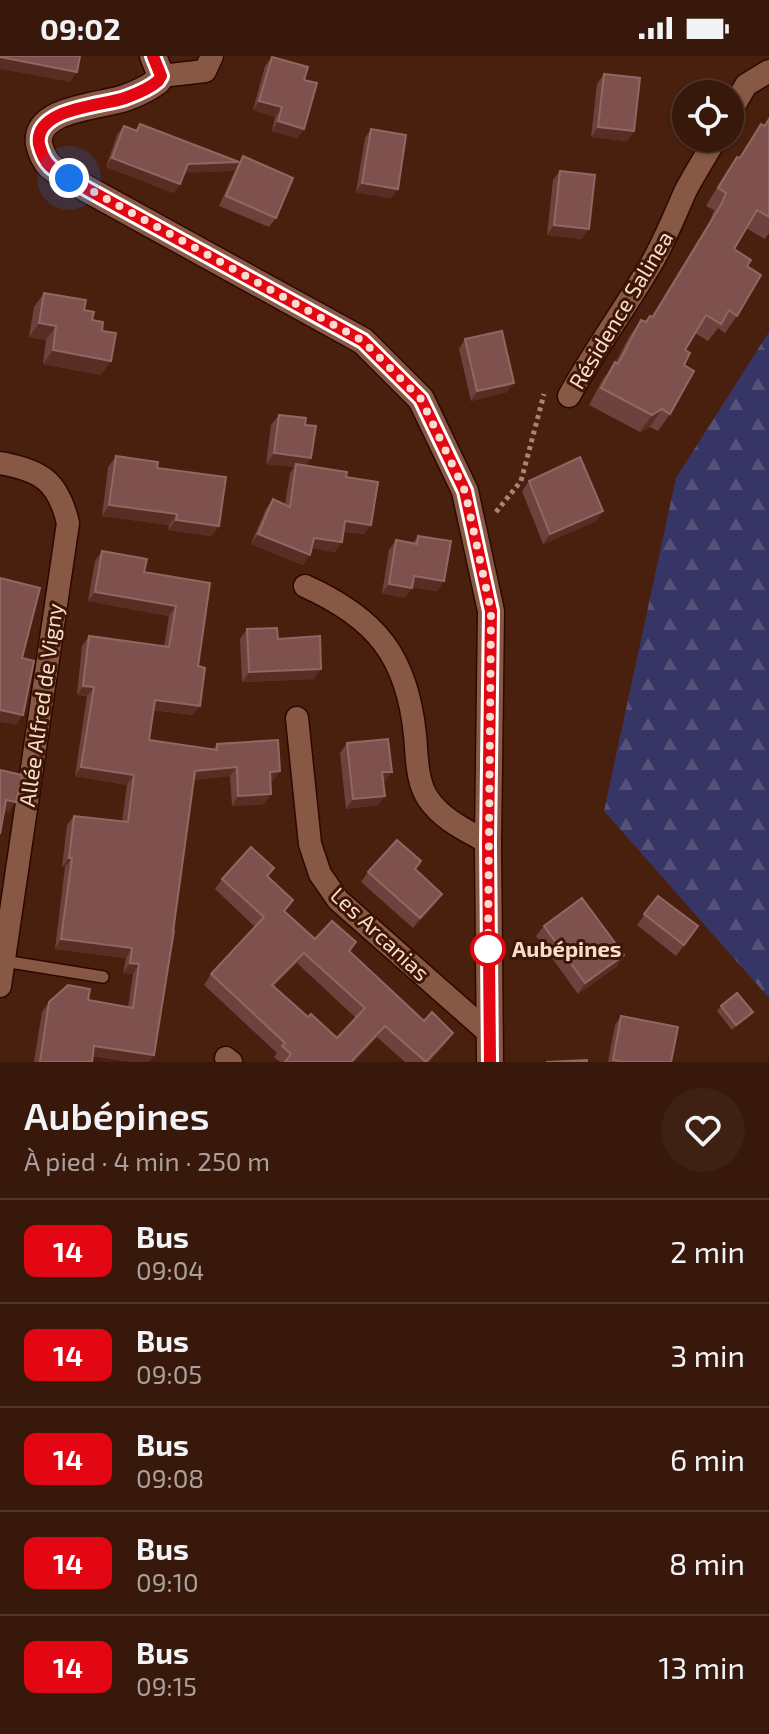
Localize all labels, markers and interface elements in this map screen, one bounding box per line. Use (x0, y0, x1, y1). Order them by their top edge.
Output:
text: 09:02 (40, 10, 121, 46)
map controls (672, 80, 744, 152)
button: locate (672, 80, 744, 152)
your location (49, 158, 89, 198)
street label: Résidence Salinea (563, 226, 678, 393)
street label: Allée Alfred de Vigny (13, 601, 67, 808)
street label: Les Arcanias (326, 881, 435, 985)
marker: Aubépines (471, 932, 505, 966)
place label: Aubépines (512, 935, 621, 961)
button: heart (661, 1088, 745, 1172)
text: Aubépines (24, 1092, 209, 1138)
text: À pied · 4 min · 250 m (24, 1145, 270, 1176)
text: Bus (136, 1218, 189, 1254)
text: 2 min (670, 1233, 745, 1269)
text: 14 (53, 1234, 83, 1268)
text: 09:04 (136, 1254, 204, 1285)
text: Bus (136, 1322, 189, 1358)
text: 3 min (670, 1337, 745, 1373)
text: 14 (53, 1338, 83, 1372)
text: 09:05 (136, 1358, 202, 1389)
text: Bus (136, 1426, 189, 1462)
text: 6 min (670, 1441, 745, 1477)
text: 14 (53, 1442, 83, 1476)
text: 09:08 (136, 1462, 204, 1493)
text: Bus (136, 1530, 189, 1566)
text: 8 min (669, 1545, 745, 1581)
text: 14 (53, 1546, 83, 1580)
text: 09:10 (136, 1566, 199, 1597)
text: Bus (136, 1634, 189, 1670)
text: 13 min (659, 1649, 745, 1685)
text: 14 (53, 1650, 83, 1684)
text: 09:15 (136, 1670, 197, 1701)

